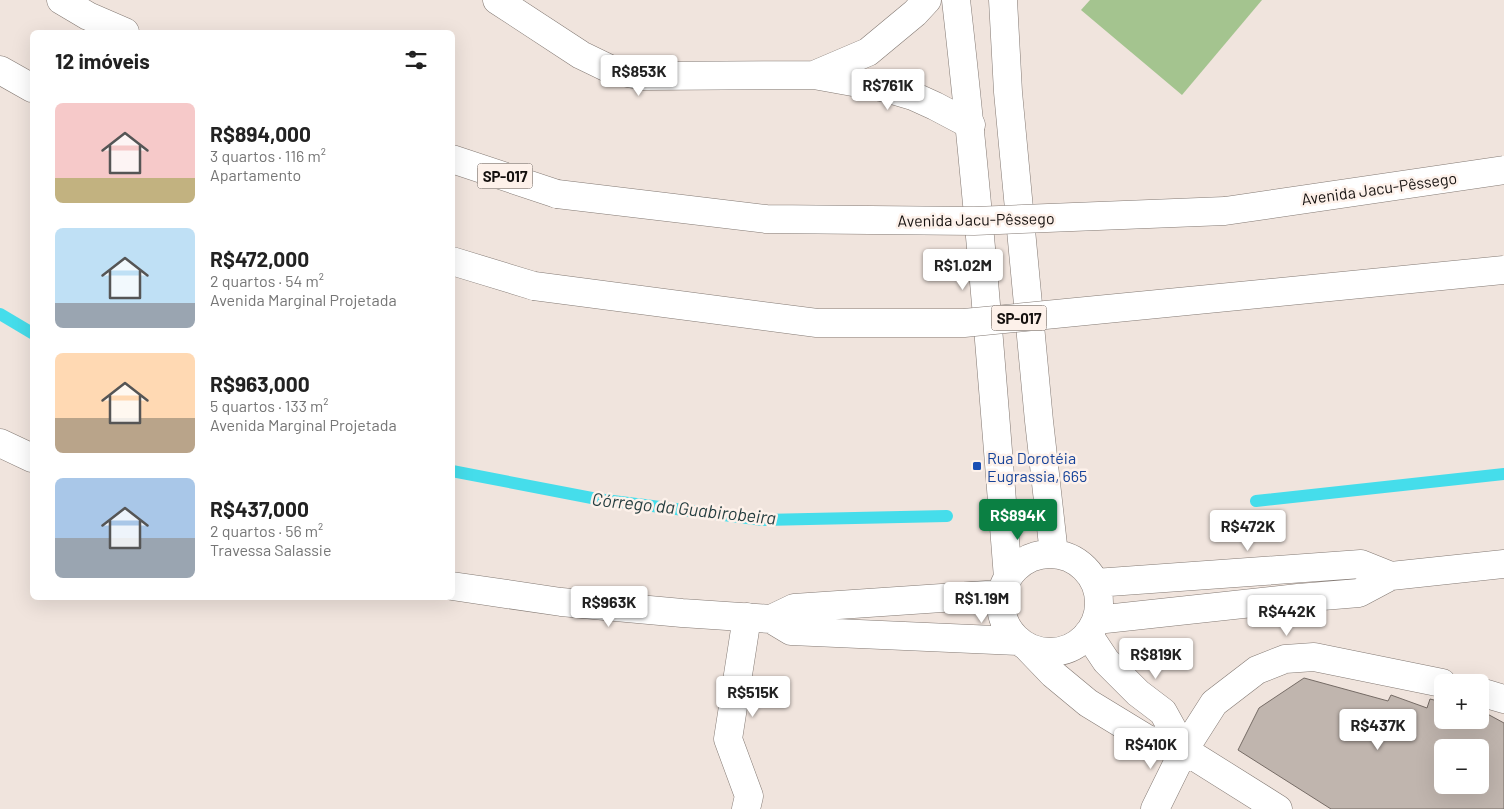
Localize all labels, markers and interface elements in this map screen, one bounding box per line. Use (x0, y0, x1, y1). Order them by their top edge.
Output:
icon: filters (402, 46, 430, 74)
text: 12 imóveis (55, 48, 150, 73)
pin: R$853K (598, 54, 680, 97)
text: R$853K (612, 61, 666, 80)
pin: R$761K (847, 68, 929, 111)
text: R$761K (862, 75, 914, 94)
text: R$894,000 (210, 121, 311, 146)
icon: home (95, 123, 155, 183)
text: 3 quartos · 116 m² (210, 146, 326, 165)
road number: SP-017 (478, 164, 532, 188)
text: Apartamento (210, 165, 301, 184)
street label: Avenida Jacu-Pêssego (1300, 168, 1458, 208)
street label: Avenida Jacu-Pêssego (897, 208, 1055, 230)
text: R$472,000 (210, 246, 309, 271)
icon: home (95, 248, 155, 308)
pin: R$1.02M (917, 248, 1009, 291)
text: R$1.02M (934, 255, 992, 274)
text: 2 quartos · 54 m² (210, 271, 324, 290)
text: Avenida Marginal Projetada (210, 290, 397, 309)
road number: SP-017 (992, 306, 1046, 330)
text: R$963,000 (210, 371, 310, 396)
icon: home (95, 373, 155, 433)
text: 5 quartos · 133 m² (210, 396, 329, 415)
text: Avenida Marginal Projetada (210, 415, 397, 434)
place label: Rua Dorotéia Eugrassia, 665 (987, 448, 1087, 485)
marker: Rua Dorotéia Eugrassia, 665 (971, 460, 983, 472)
water label: Córrego da Guabirobeira (591, 487, 777, 529)
text: R$437,000 (210, 496, 309, 521)
icon: home (95, 498, 155, 558)
pin: R$894K (977, 498, 1059, 541)
text: R$894K (990, 505, 1046, 524)
pin: R$472K (1207, 510, 1289, 552)
text: R$472K (1221, 516, 1275, 535)
text: 2 quartos · 56 m² (210, 521, 323, 540)
text: Travessa Salassie (210, 540, 331, 559)
pin: R$1.19M (936, 582, 1028, 624)
pin: R$963K (568, 586, 650, 628)
text: R$1.19M (955, 588, 1009, 607)
text: R$963K (582, 592, 636, 611)
pin: R$442K (1246, 594, 1328, 637)
text: R$442K (1258, 601, 1316, 620)
pin: R$819K (1115, 638, 1197, 680)
text: R$819K (1130, 644, 1182, 663)
map controls (1434, 674, 1489, 794)
button: + (1434, 674, 1489, 729)
pin: R$515K (712, 676, 794, 718)
text: R$515K (727, 682, 779, 701)
pin: R$437K (1337, 708, 1419, 751)
text: R$437K (1350, 715, 1406, 734)
pin: R$410K (1110, 728, 1192, 770)
text: R$410K (1125, 734, 1177, 753)
button: − (1434, 739, 1489, 794)

